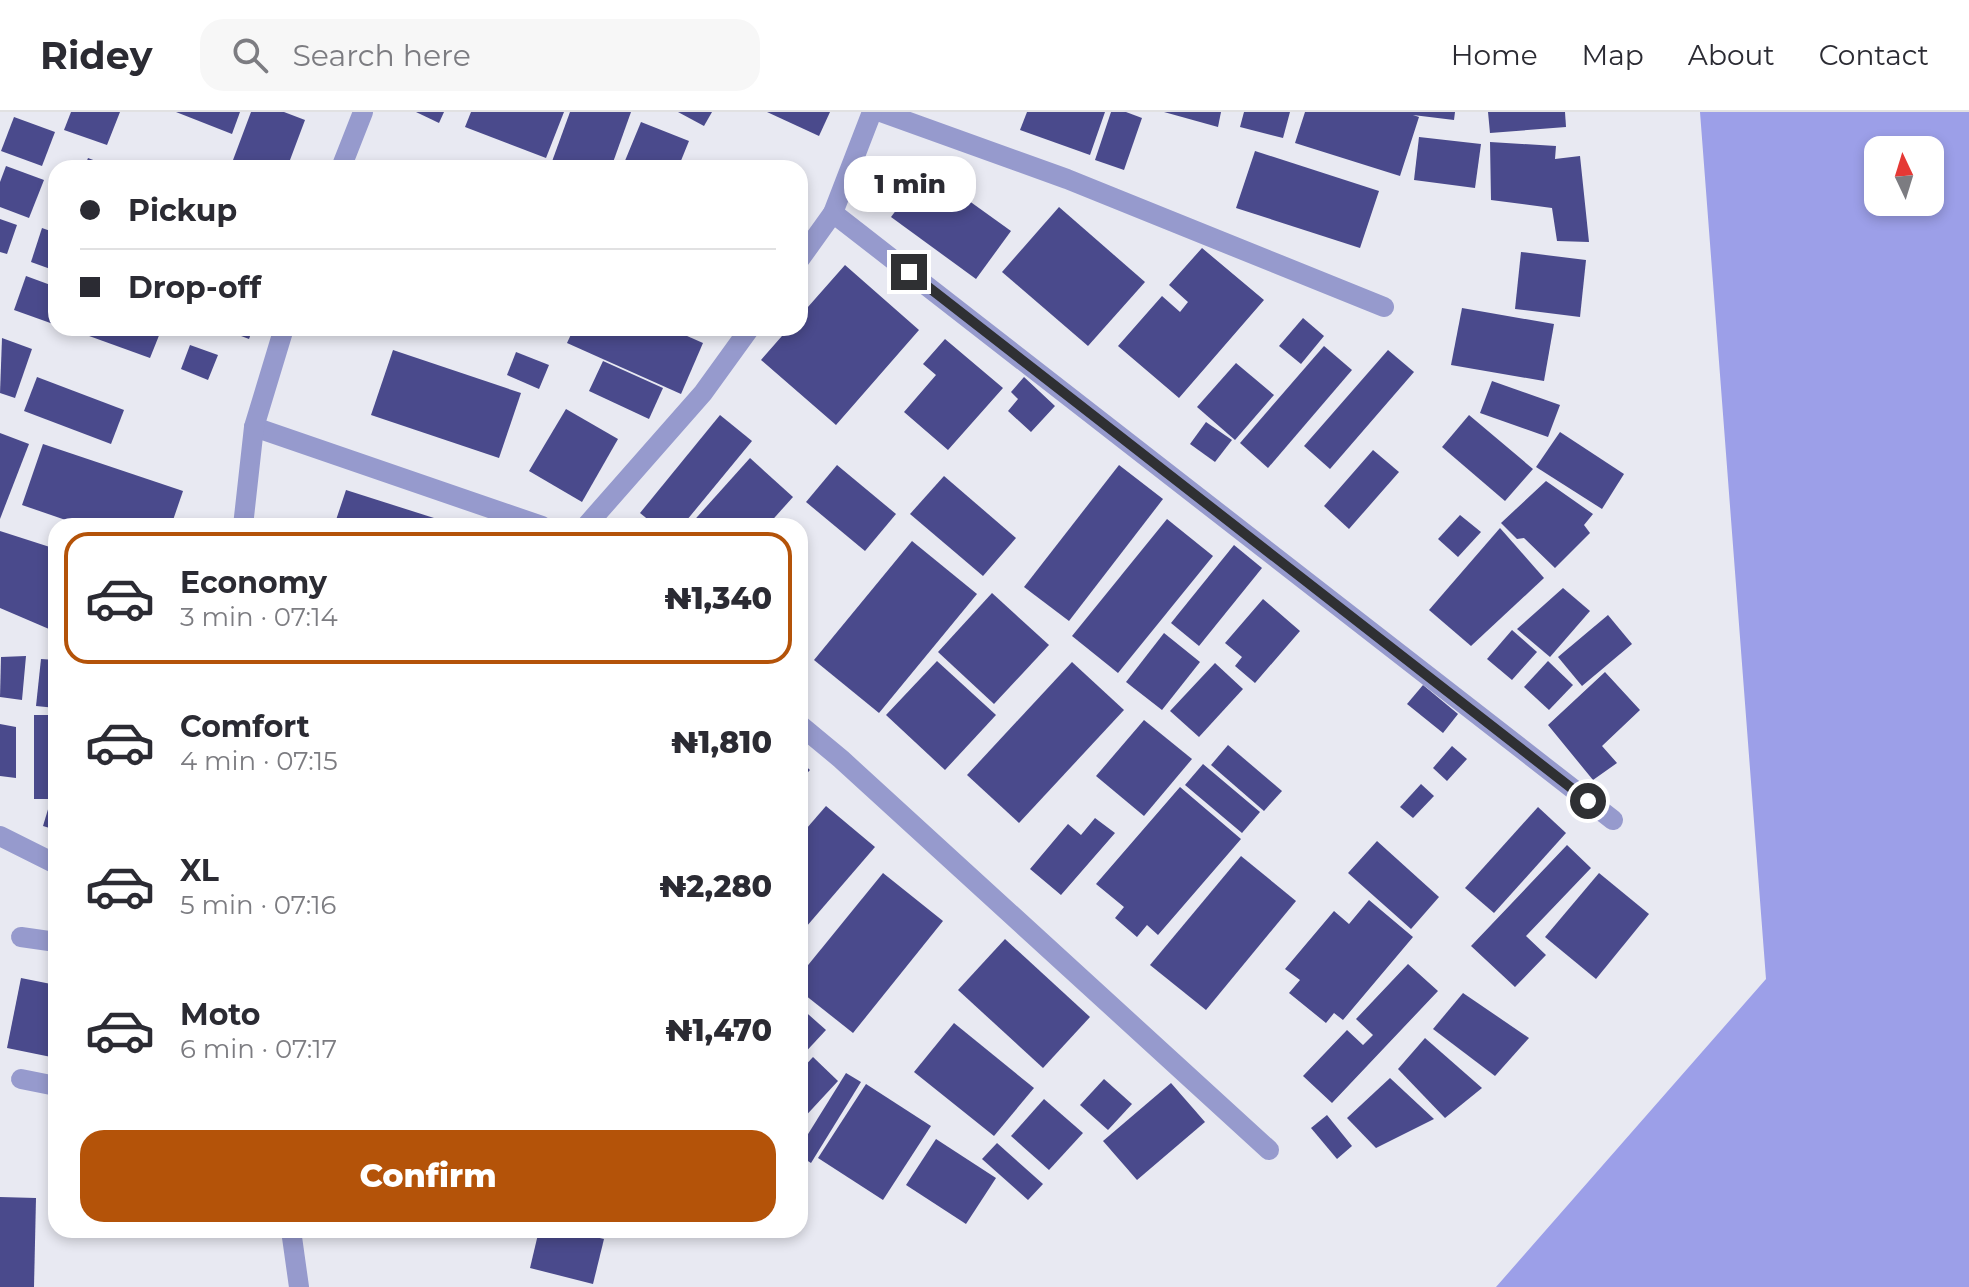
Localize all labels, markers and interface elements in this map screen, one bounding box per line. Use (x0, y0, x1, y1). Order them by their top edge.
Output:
search box (200, 19, 760, 91)
text: Ridey (40, 32, 152, 79)
icon: search (228, 33, 272, 77)
text: Search here (292, 37, 471, 74)
text: Home (1451, 38, 1538, 72)
text: Map (1582, 38, 1644, 72)
text: About (1688, 38, 1775, 72)
text: Contact (1819, 38, 1929, 72)
north arrow (1864, 136, 1944, 216)
map controls (1864, 136, 1944, 216)
callout: 1 min (843, 156, 975, 212)
text: 1 min (874, 168, 946, 200)
text: Pickup (128, 192, 237, 229)
route end (891, 254, 927, 290)
text: Drop-off (128, 269, 261, 306)
icon: car (84, 562, 156, 634)
text: Economy (180, 564, 327, 601)
text: ₦1,340 (664, 580, 772, 617)
text: 3 min · 07:14 (180, 601, 338, 633)
icon: car (84, 706, 156, 778)
text: Comfort (180, 708, 310, 745)
text: ₦1,810 (671, 724, 772, 761)
text: 4 min · 07:15 (180, 745, 338, 777)
route start (1570, 783, 1606, 819)
icon: car (84, 850, 156, 922)
text: XL (180, 852, 219, 889)
text: ₦2,280 (659, 868, 772, 905)
text: 5 min · 07:16 (180, 889, 336, 921)
icon: car (84, 994, 156, 1066)
text: Moto (180, 996, 261, 1033)
text: ₦1,470 (665, 1012, 772, 1049)
text: 6 min · 07:17 (180, 1033, 337, 1065)
button: Confirm (80, 1130, 776, 1222)

